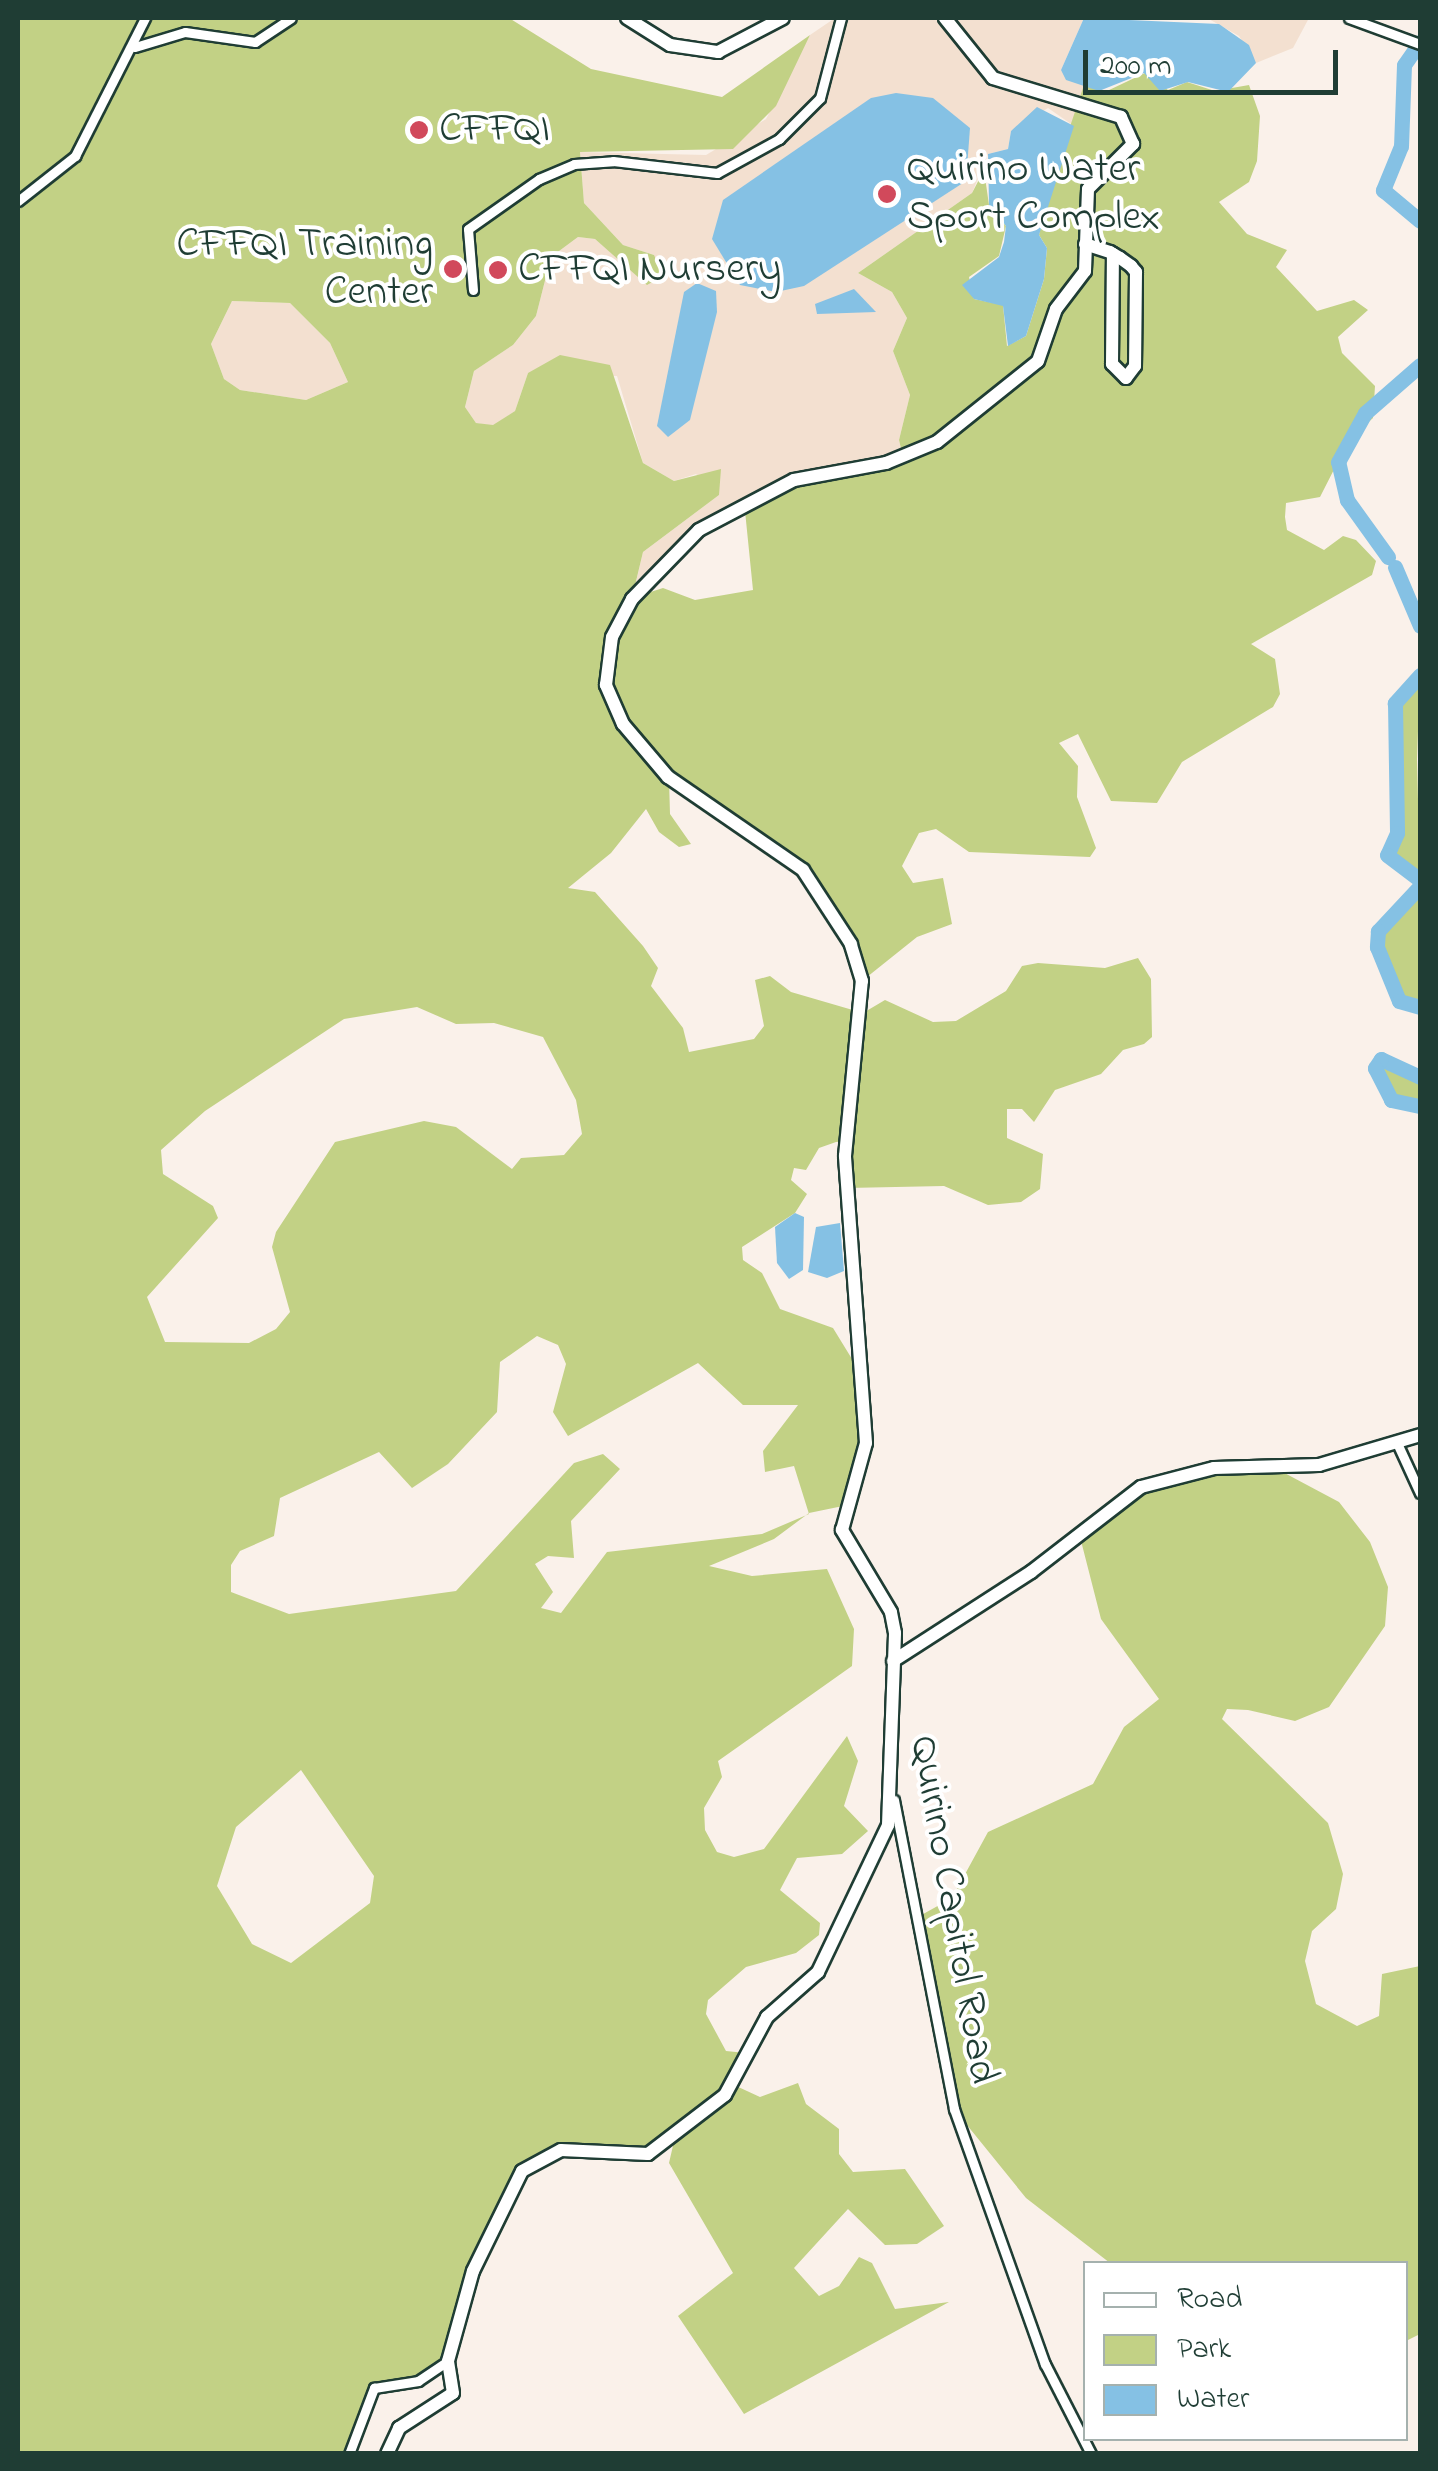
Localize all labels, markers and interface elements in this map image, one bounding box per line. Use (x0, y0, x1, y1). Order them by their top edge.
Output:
scale bar (1088, 30, 1343, 92)
text: 200 m (1100, 45, 1172, 89)
place label: CFFQI (439, 105, 550, 155)
marker: CFFQI (408, 119, 430, 141)
place label: Quirino Water Sport Complex (907, 145, 1160, 244)
marker: Quirino Water Sport Complex (876, 183, 898, 205)
place label: CFFQI Training Center (176, 220, 433, 318)
place label: CFFQI Nursery (518, 245, 781, 295)
marker: CFFQI Training Center (442, 258, 464, 280)
marker: CFFQI Nursery (487, 259, 509, 281)
street label: Quirino Capitol Road (897, 1732, 1007, 2088)
legend (1083, 2261, 1408, 2441)
text: Road (1177, 2278, 1242, 2322)
text: Park (1177, 2328, 1231, 2372)
text: Water (1177, 2378, 1249, 2422)

